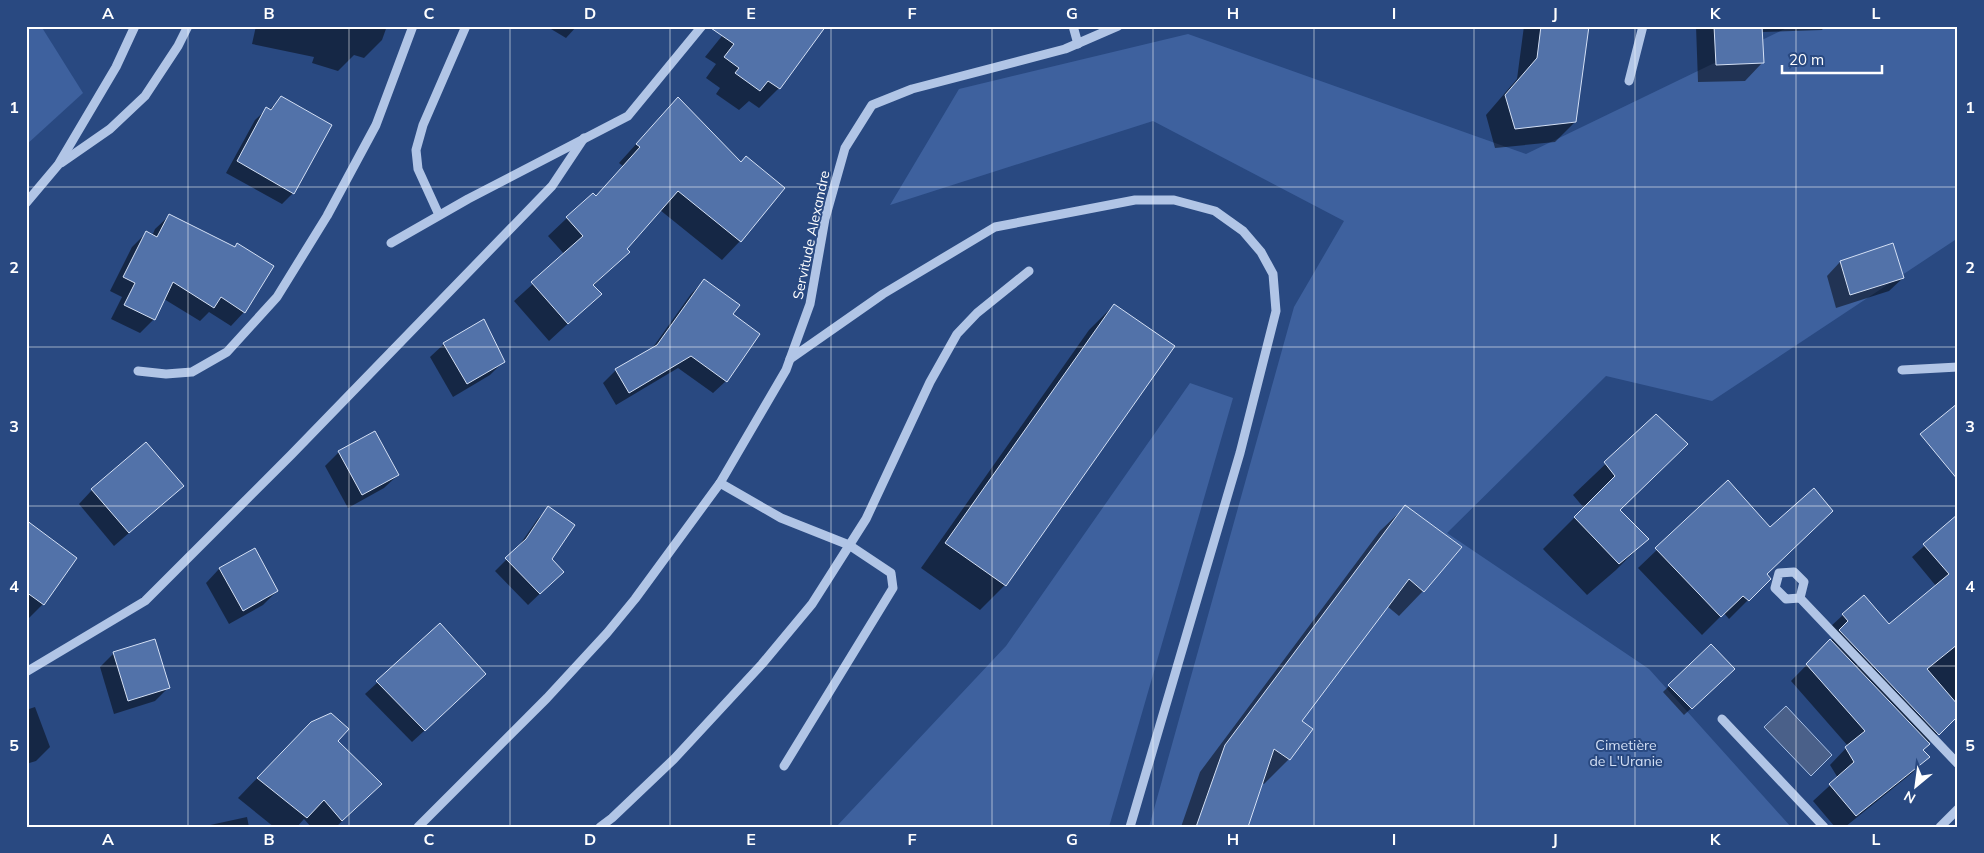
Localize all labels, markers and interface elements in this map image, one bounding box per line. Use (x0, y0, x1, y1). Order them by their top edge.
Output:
text: A (102, 3, 114, 23)
text: B (263, 3, 275, 23)
text: C (424, 3, 435, 23)
text: D (584, 3, 596, 23)
text: E (746, 3, 756, 23)
text: F (907, 3, 917, 23)
text: G (1066, 3, 1078, 23)
text: H (1227, 3, 1239, 23)
text: I (1392, 3, 1396, 23)
text: J (1552, 3, 1558, 23)
text: K (1710, 3, 1722, 23)
text: L (1872, 3, 1881, 23)
scale bar (1782, 42, 1882, 74)
text: 20 m (1789, 50, 1824, 69)
text: 1 (9, 97, 19, 117)
text: 1 (1965, 97, 1975, 117)
street label: Servitude Alexandre (789, 169, 833, 301)
text: 2 (9, 257, 19, 277)
text: 2 (1965, 257, 1975, 277)
text: 3 (9, 416, 19, 436)
text: 3 (1965, 416, 1975, 436)
text: 4 (9, 576, 19, 596)
text: 4 (1965, 576, 1975, 596)
text: 5 (9, 735, 19, 755)
text: 5 (1965, 735, 1975, 755)
park label: Cimetière de L'Uranie (1589, 736, 1663, 770)
north arrow (1892, 760, 1942, 810)
text: N (1901, 787, 1919, 808)
text: A (102, 829, 114, 849)
text: B (263, 829, 275, 849)
text: C (424, 829, 435, 849)
text: D (584, 829, 596, 849)
text: E (746, 829, 756, 849)
text: F (907, 829, 917, 849)
text: G (1066, 829, 1078, 849)
text: H (1227, 829, 1239, 849)
text: I (1392, 829, 1396, 849)
text: J (1552, 829, 1558, 849)
text: K (1710, 829, 1722, 849)
text: L (1872, 829, 1881, 849)

